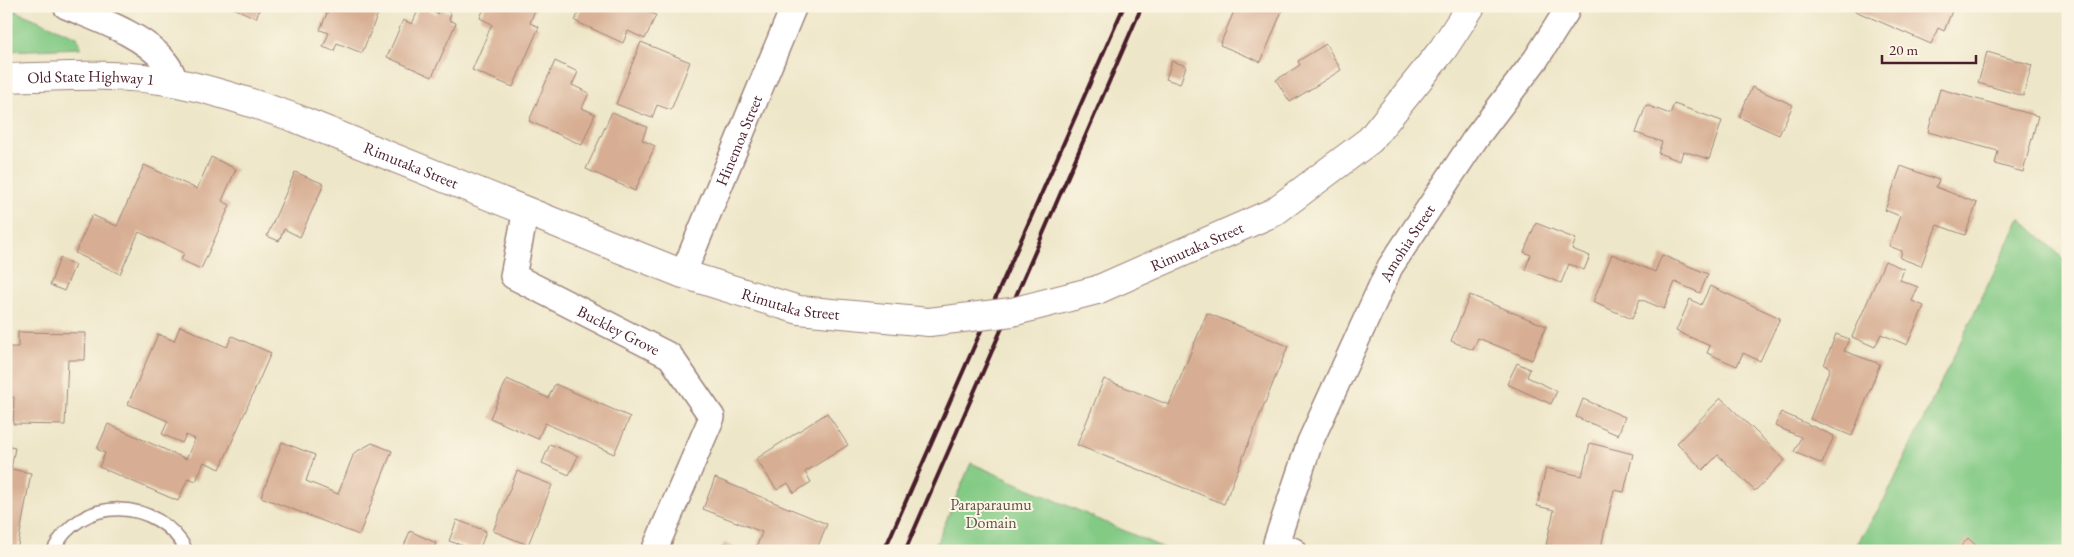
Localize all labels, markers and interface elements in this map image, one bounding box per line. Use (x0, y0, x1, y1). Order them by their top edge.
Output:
scale bar (1882, 32, 1975, 64)
text: 20 m (1889, 40, 1918, 59)
street label: Old State Highway 1 (27, 65, 156, 90)
street label: Hinemoa Street (710, 91, 767, 189)
street label: Rimutaka Street (361, 136, 462, 193)
street label: Amohia Street (1374, 200, 1439, 286)
street label: Rimutaka Street (1147, 216, 1247, 276)
street label: Rimutaka Street (739, 282, 840, 324)
street label: Buckley Grove (574, 300, 664, 360)
park label: Paraparaumu Domain (950, 494, 1032, 533)

